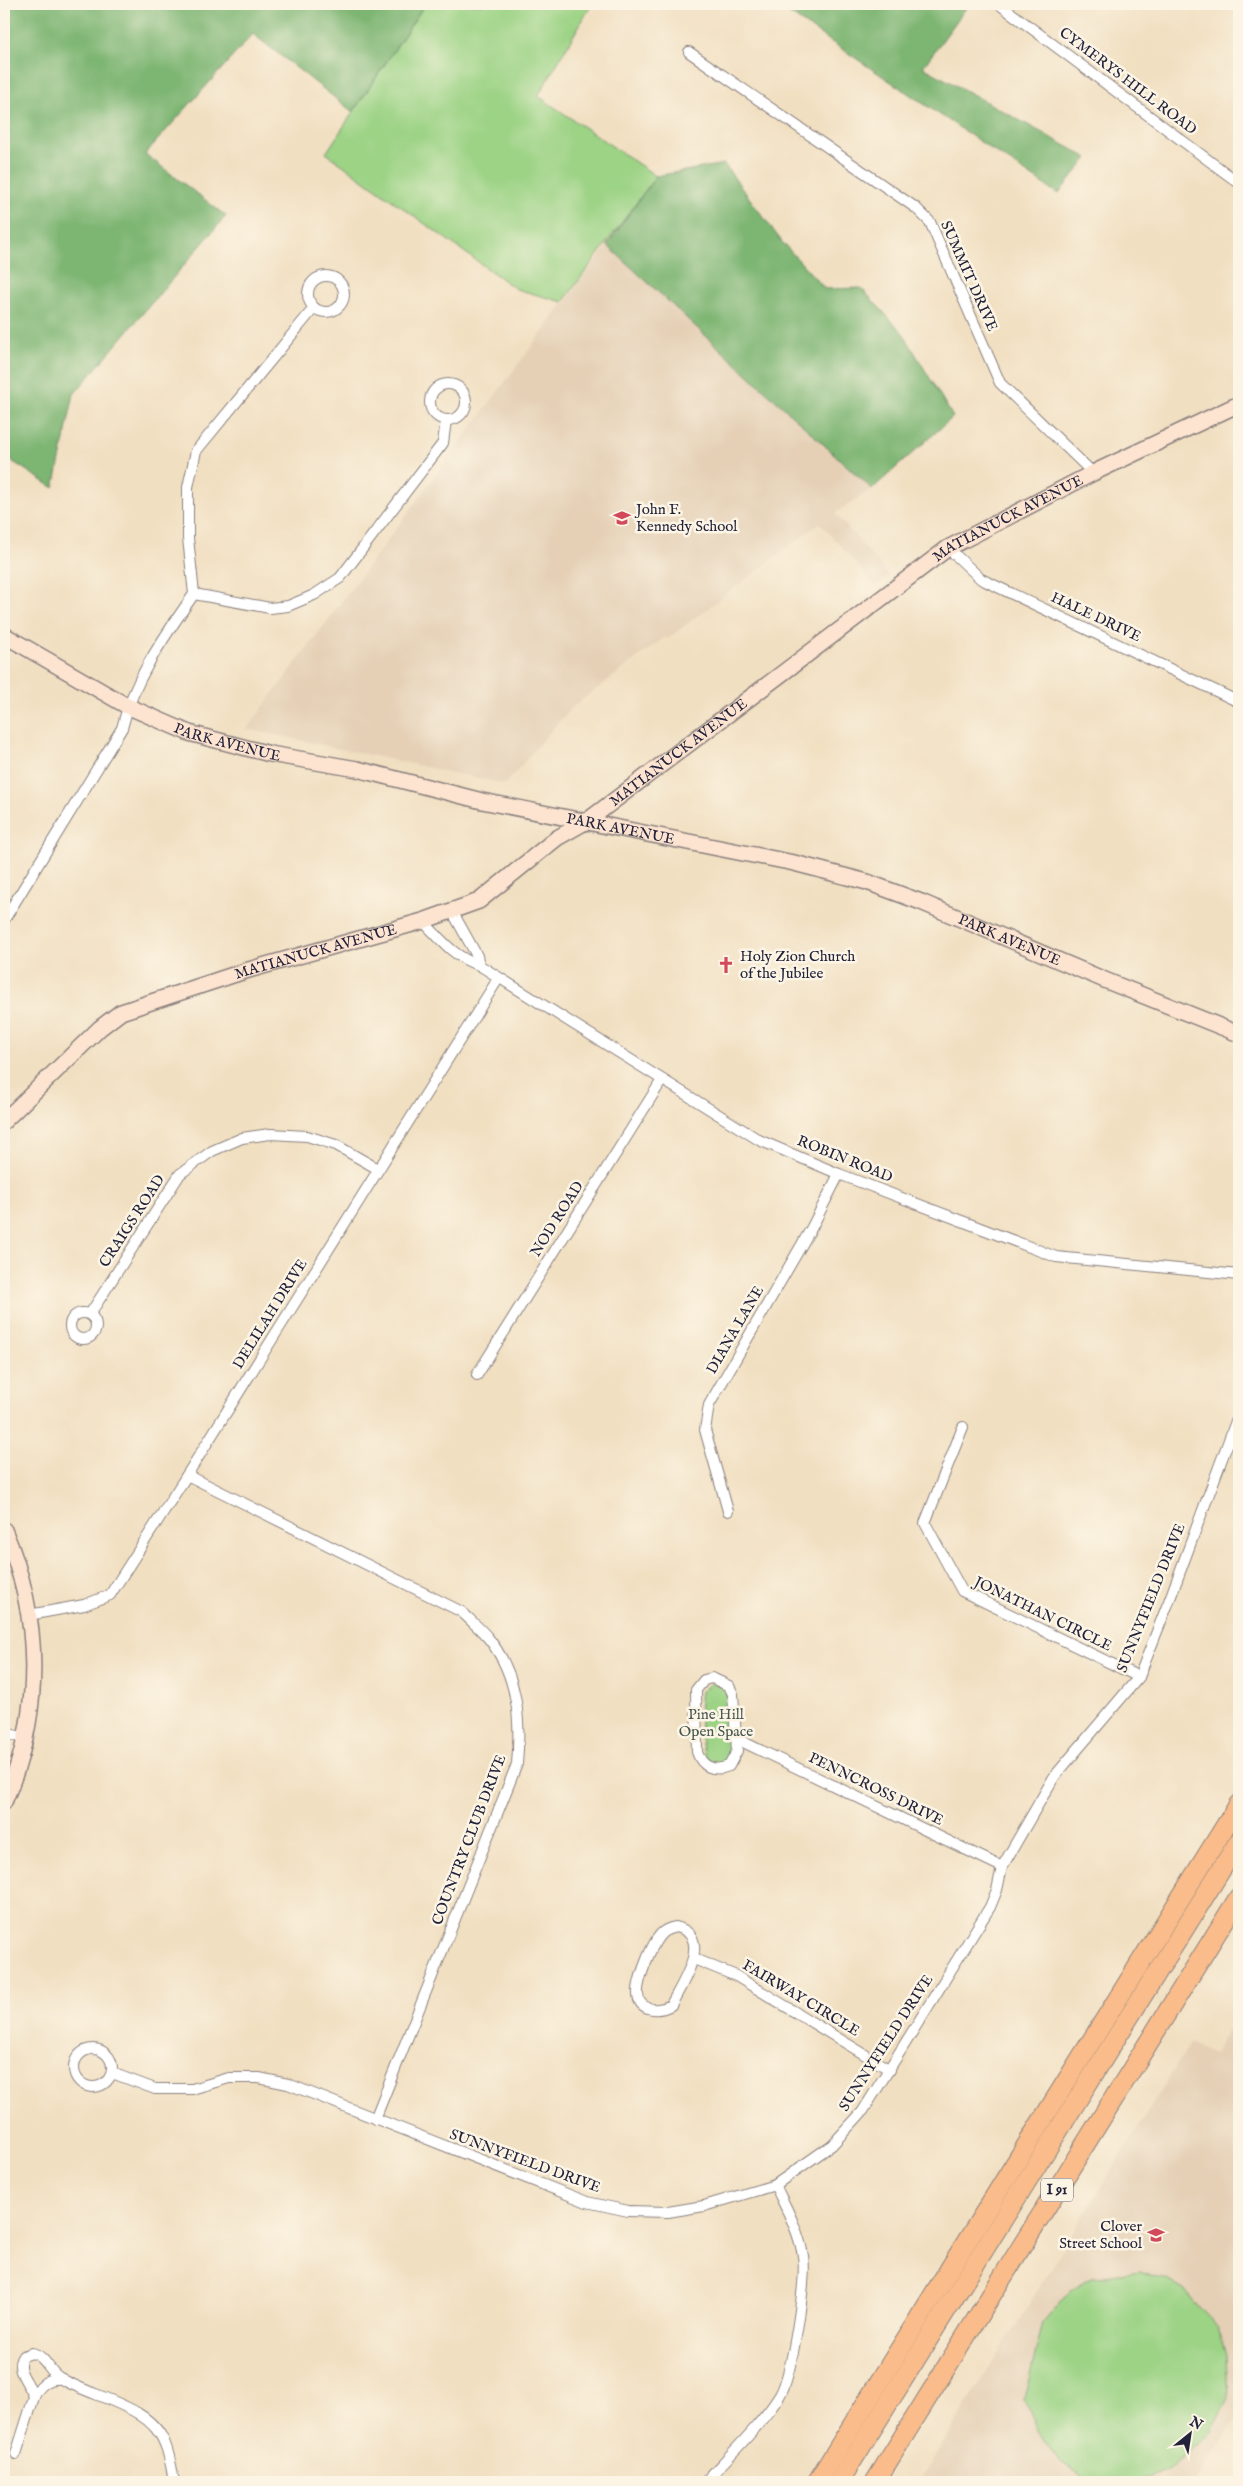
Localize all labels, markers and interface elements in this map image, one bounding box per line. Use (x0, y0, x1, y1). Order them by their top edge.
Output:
street label: CYMERYS HILL ROAD (1055, 23, 1201, 139)
street label: SUMMIT DRIVE (936, 218, 1002, 334)
street label: MATIANUCK AVENUE (929, 470, 1086, 566)
place label: John F. Kennedy School (634, 500, 738, 536)
school or university icon: John F. Kennedy School (612, 508, 632, 528)
street label: HALE DRIVE (1048, 588, 1144, 646)
street label: MATIANUCK AVENUE (606, 694, 751, 810)
street label: PARK AVENUE (171, 718, 282, 765)
street label: PARK AVENUE (565, 809, 676, 849)
street label: PARK AVENUE (955, 909, 1064, 970)
street label: MATIANUCK AVENUE (232, 919, 399, 983)
place label: Holy Zion Church of the Jubilee (740, 947, 855, 983)
church icon: Holy Zion Church of the Jubilee (716, 955, 736, 975)
street label: ROBIN ROAD (794, 1131, 896, 1187)
street label: CRAIGS ROAD (95, 1171, 169, 1271)
street label: NOD ROAD (526, 1178, 588, 1260)
street label: DELILAH DRIVE (229, 1255, 311, 1373)
street label: DIANA LANE (702, 1283, 768, 1377)
street label: SUNNYFIELD DRIVE (1112, 1521, 1190, 1675)
street label: JONATHAN CIRCLE (969, 1572, 1115, 1656)
park label: Pine Hill Open Space (679, 1705, 753, 1741)
street label: PENNCROSS DRIVE (806, 1748, 946, 1830)
street label: COUNTRY CLUB DRIVE (428, 1752, 510, 1928)
street label: FAIRWAY CIRCLE (739, 1955, 863, 2041)
street label: SUNNYFIELD DRIVE (835, 1971, 937, 2115)
street label: SUNNYFIELD DRIVE (447, 2125, 603, 2197)
road number: I 91 (1041, 2178, 1073, 2202)
place label: Clover Street School (1059, 2217, 1143, 2253)
school or university icon: Clover Street School (1146, 2225, 1166, 2245)
north arrow (1166, 2408, 1216, 2458)
text: N (1185, 2412, 1206, 2434)

